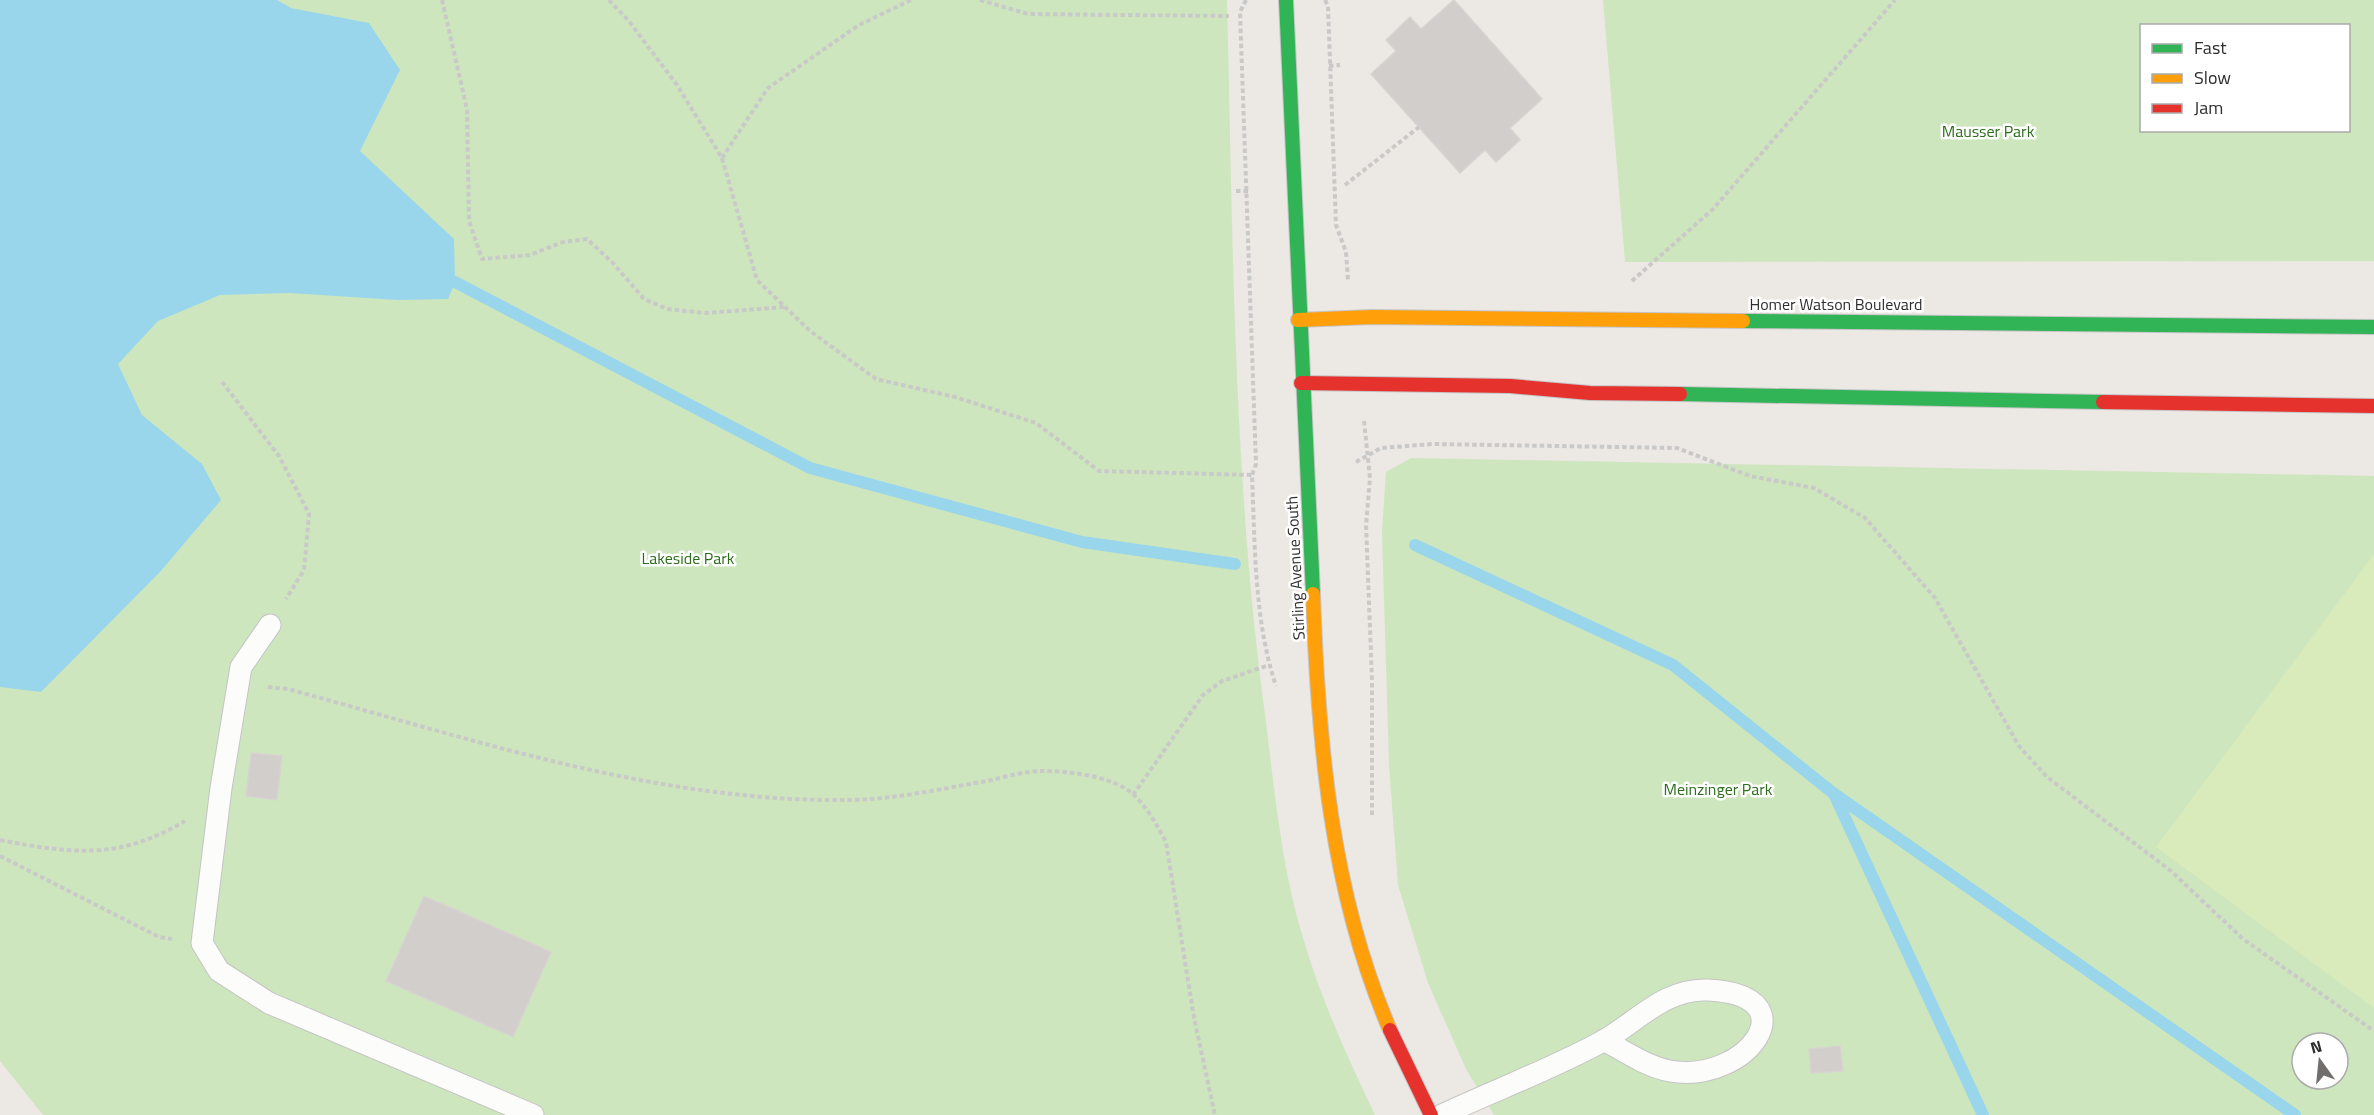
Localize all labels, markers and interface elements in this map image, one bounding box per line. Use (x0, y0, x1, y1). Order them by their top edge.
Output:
legend (2140, 24, 2350, 132)
text: Fast (2194, 34, 2227, 61)
text: Slow (2194, 64, 2231, 91)
text: Jam (2194, 94, 2223, 121)
park label: Mausser Park (1942, 119, 2035, 143)
street label: Homer Watson Boulevard (1749, 292, 1923, 316)
street label: Stirling Avenue South (1279, 495, 1311, 641)
park label: Lakeside Park (642, 546, 735, 570)
park label: Meinzinger Park (1664, 777, 1773, 801)
north arrow (2290, 1031, 2350, 1091)
text: N (2308, 1033, 2325, 1060)

